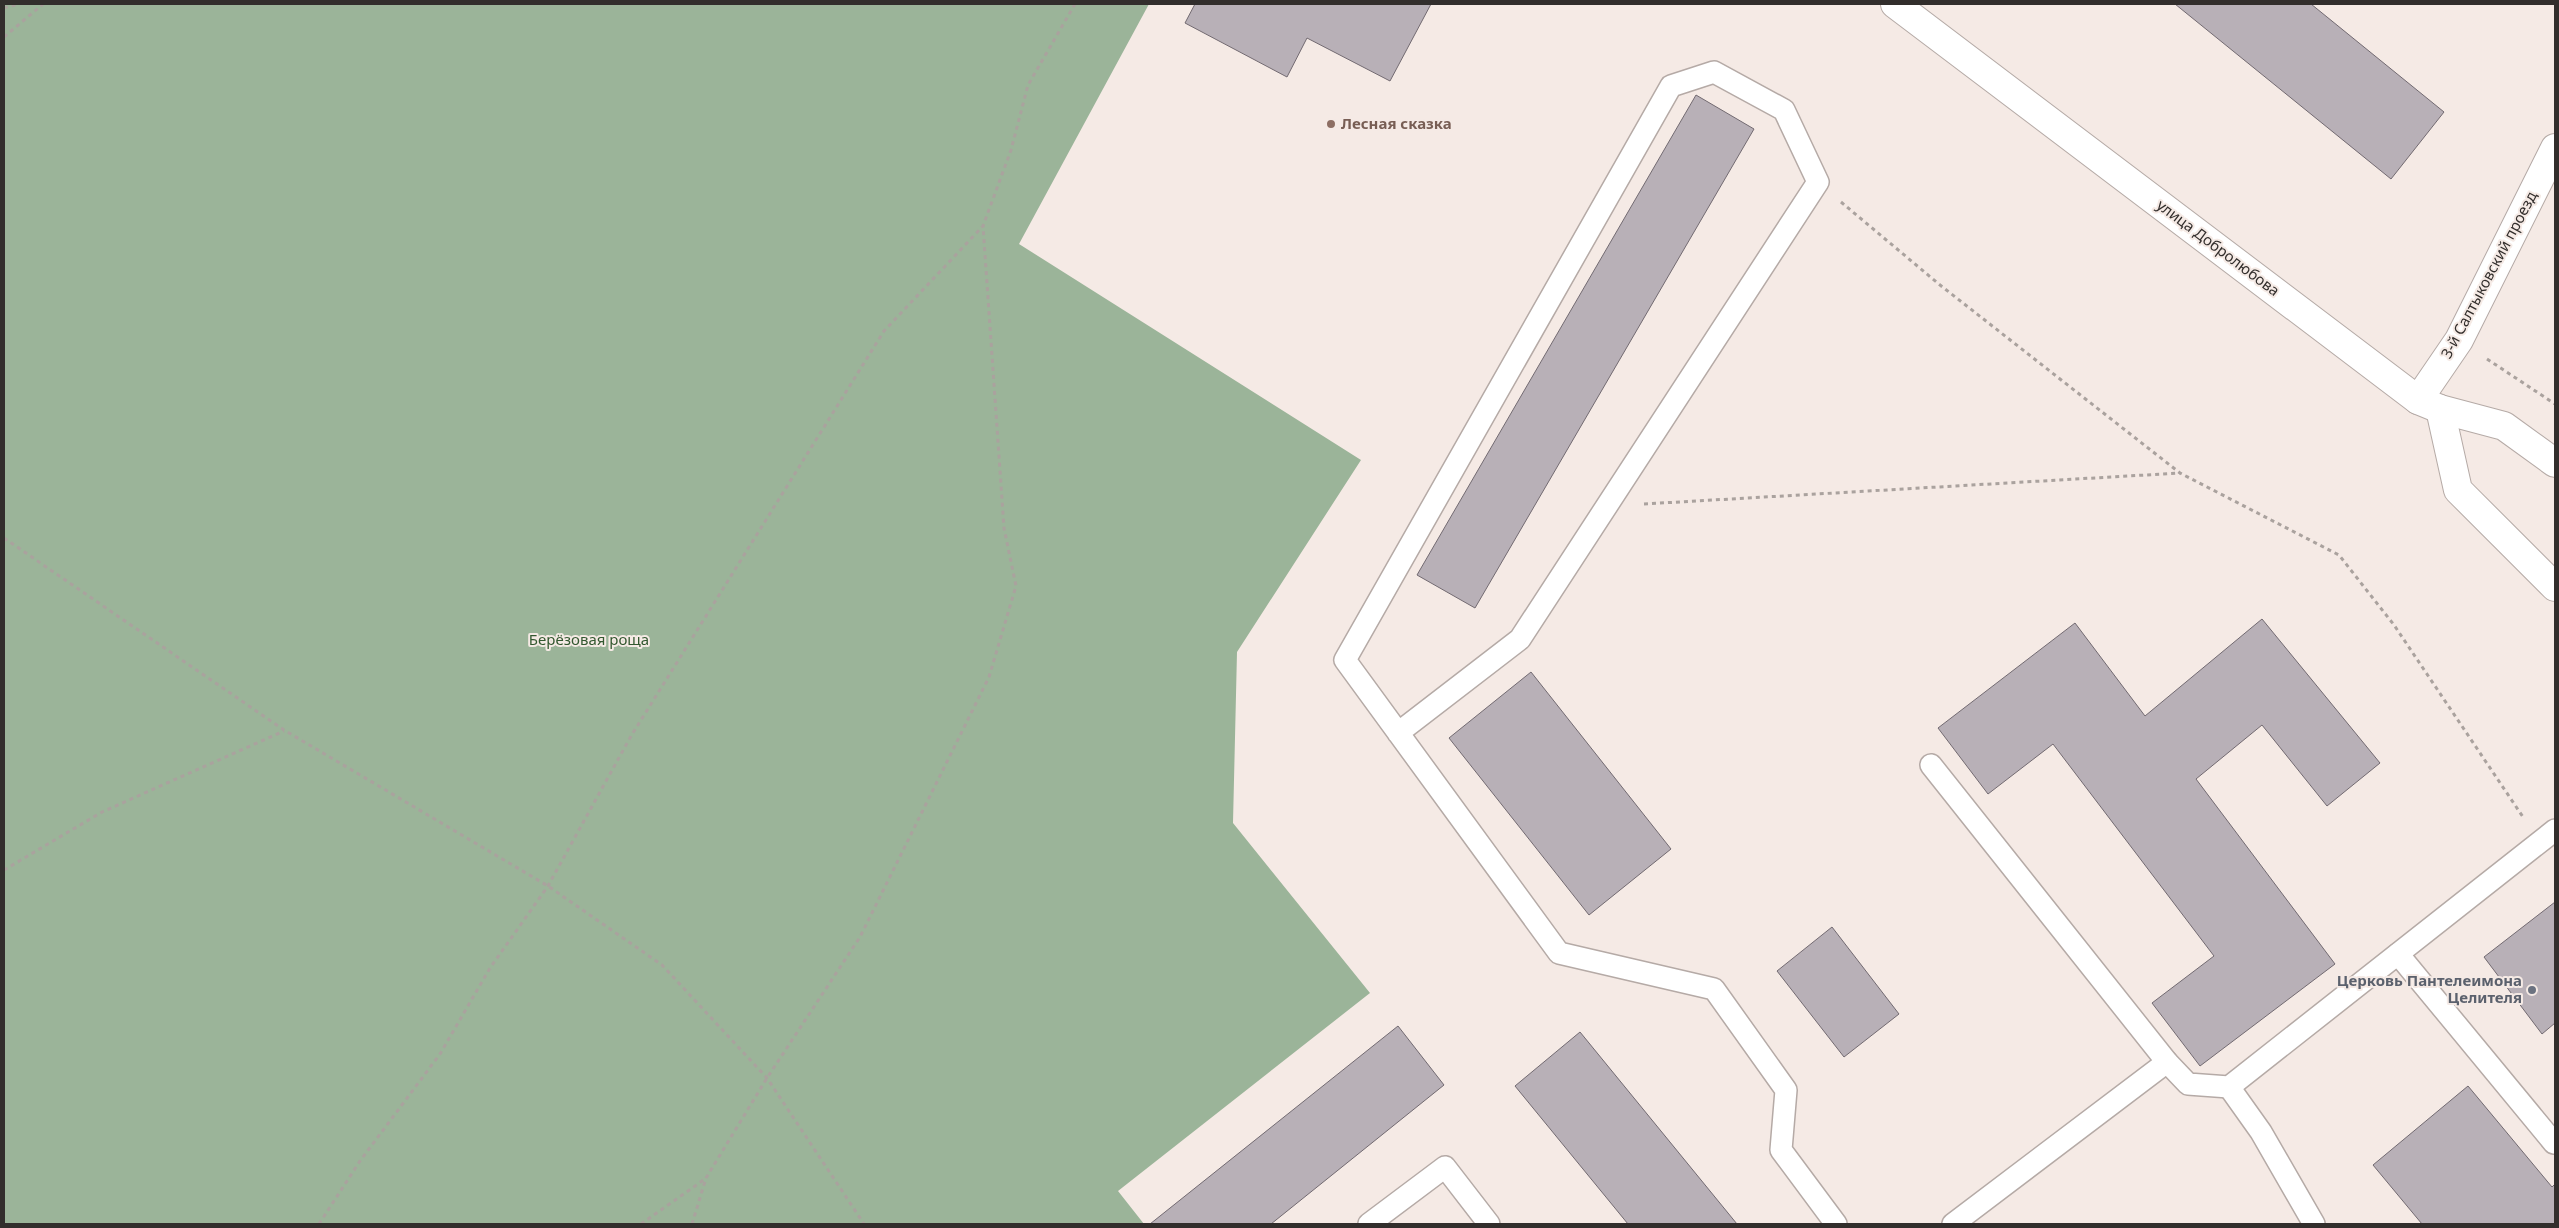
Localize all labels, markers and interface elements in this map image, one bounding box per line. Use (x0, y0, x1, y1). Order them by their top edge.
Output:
place label: Лесная сказка (1341, 113, 1452, 133)
marker: Лесная сказка (1325, 118, 1337, 130)
street label: 3-й Салтыковский проезд (2436, 188, 2541, 362)
street label: улица Добролюбова (2153, 194, 2284, 300)
park label: Берёзовая роща (529, 629, 649, 649)
place label: Церковь Пантелеимона Целителя (2337, 970, 2522, 1007)
marker: Церковь Пантелеимона Целителя (2526, 984, 2538, 996)

